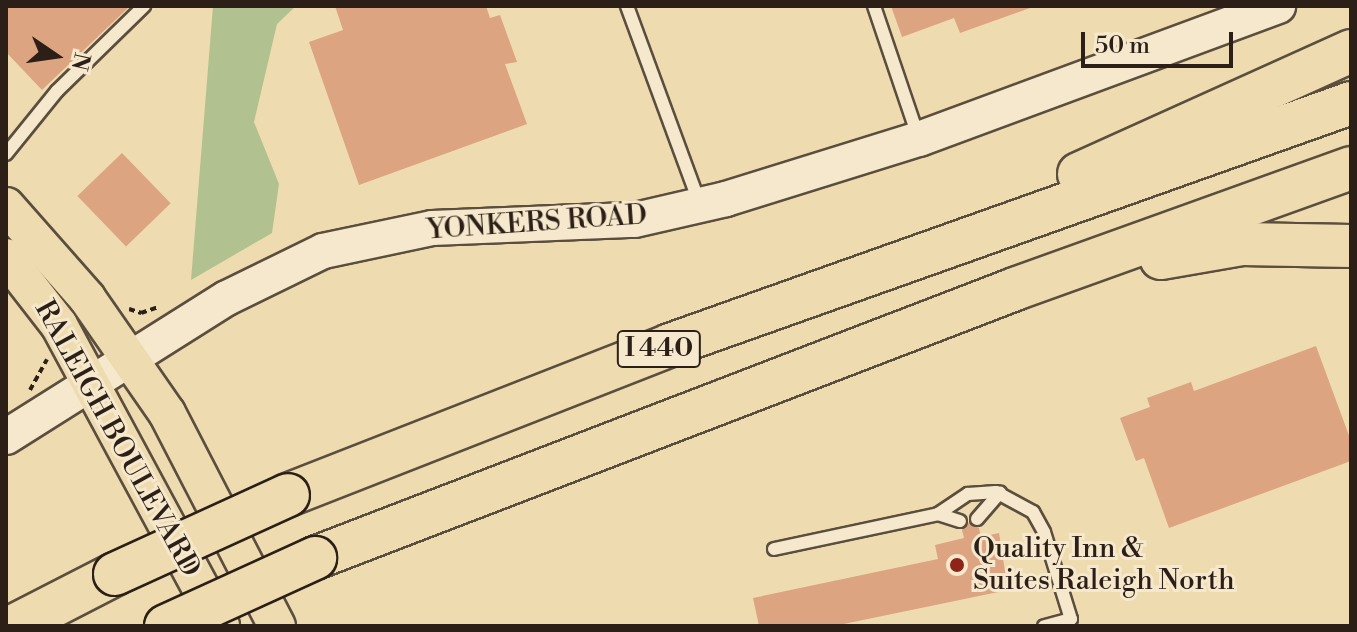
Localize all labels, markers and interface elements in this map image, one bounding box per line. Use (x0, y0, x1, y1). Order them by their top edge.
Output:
north arrow (16, 16, 96, 96)
scale bar (1085, 16, 1237, 66)
text: 50 m (1095, 31, 1150, 61)
text: N (65, 50, 95, 73)
street label: YONKERS ROAD (426, 199, 648, 247)
street label: RALEIGH BOULEVARD (27, 295, 207, 583)
road number: I 440 (615, 327, 703, 371)
place label: Quality Inn & Suites Raleigh North (973, 532, 1235, 598)
marker: Quality Inn & Suites Raleigh North (948, 556, 966, 574)

